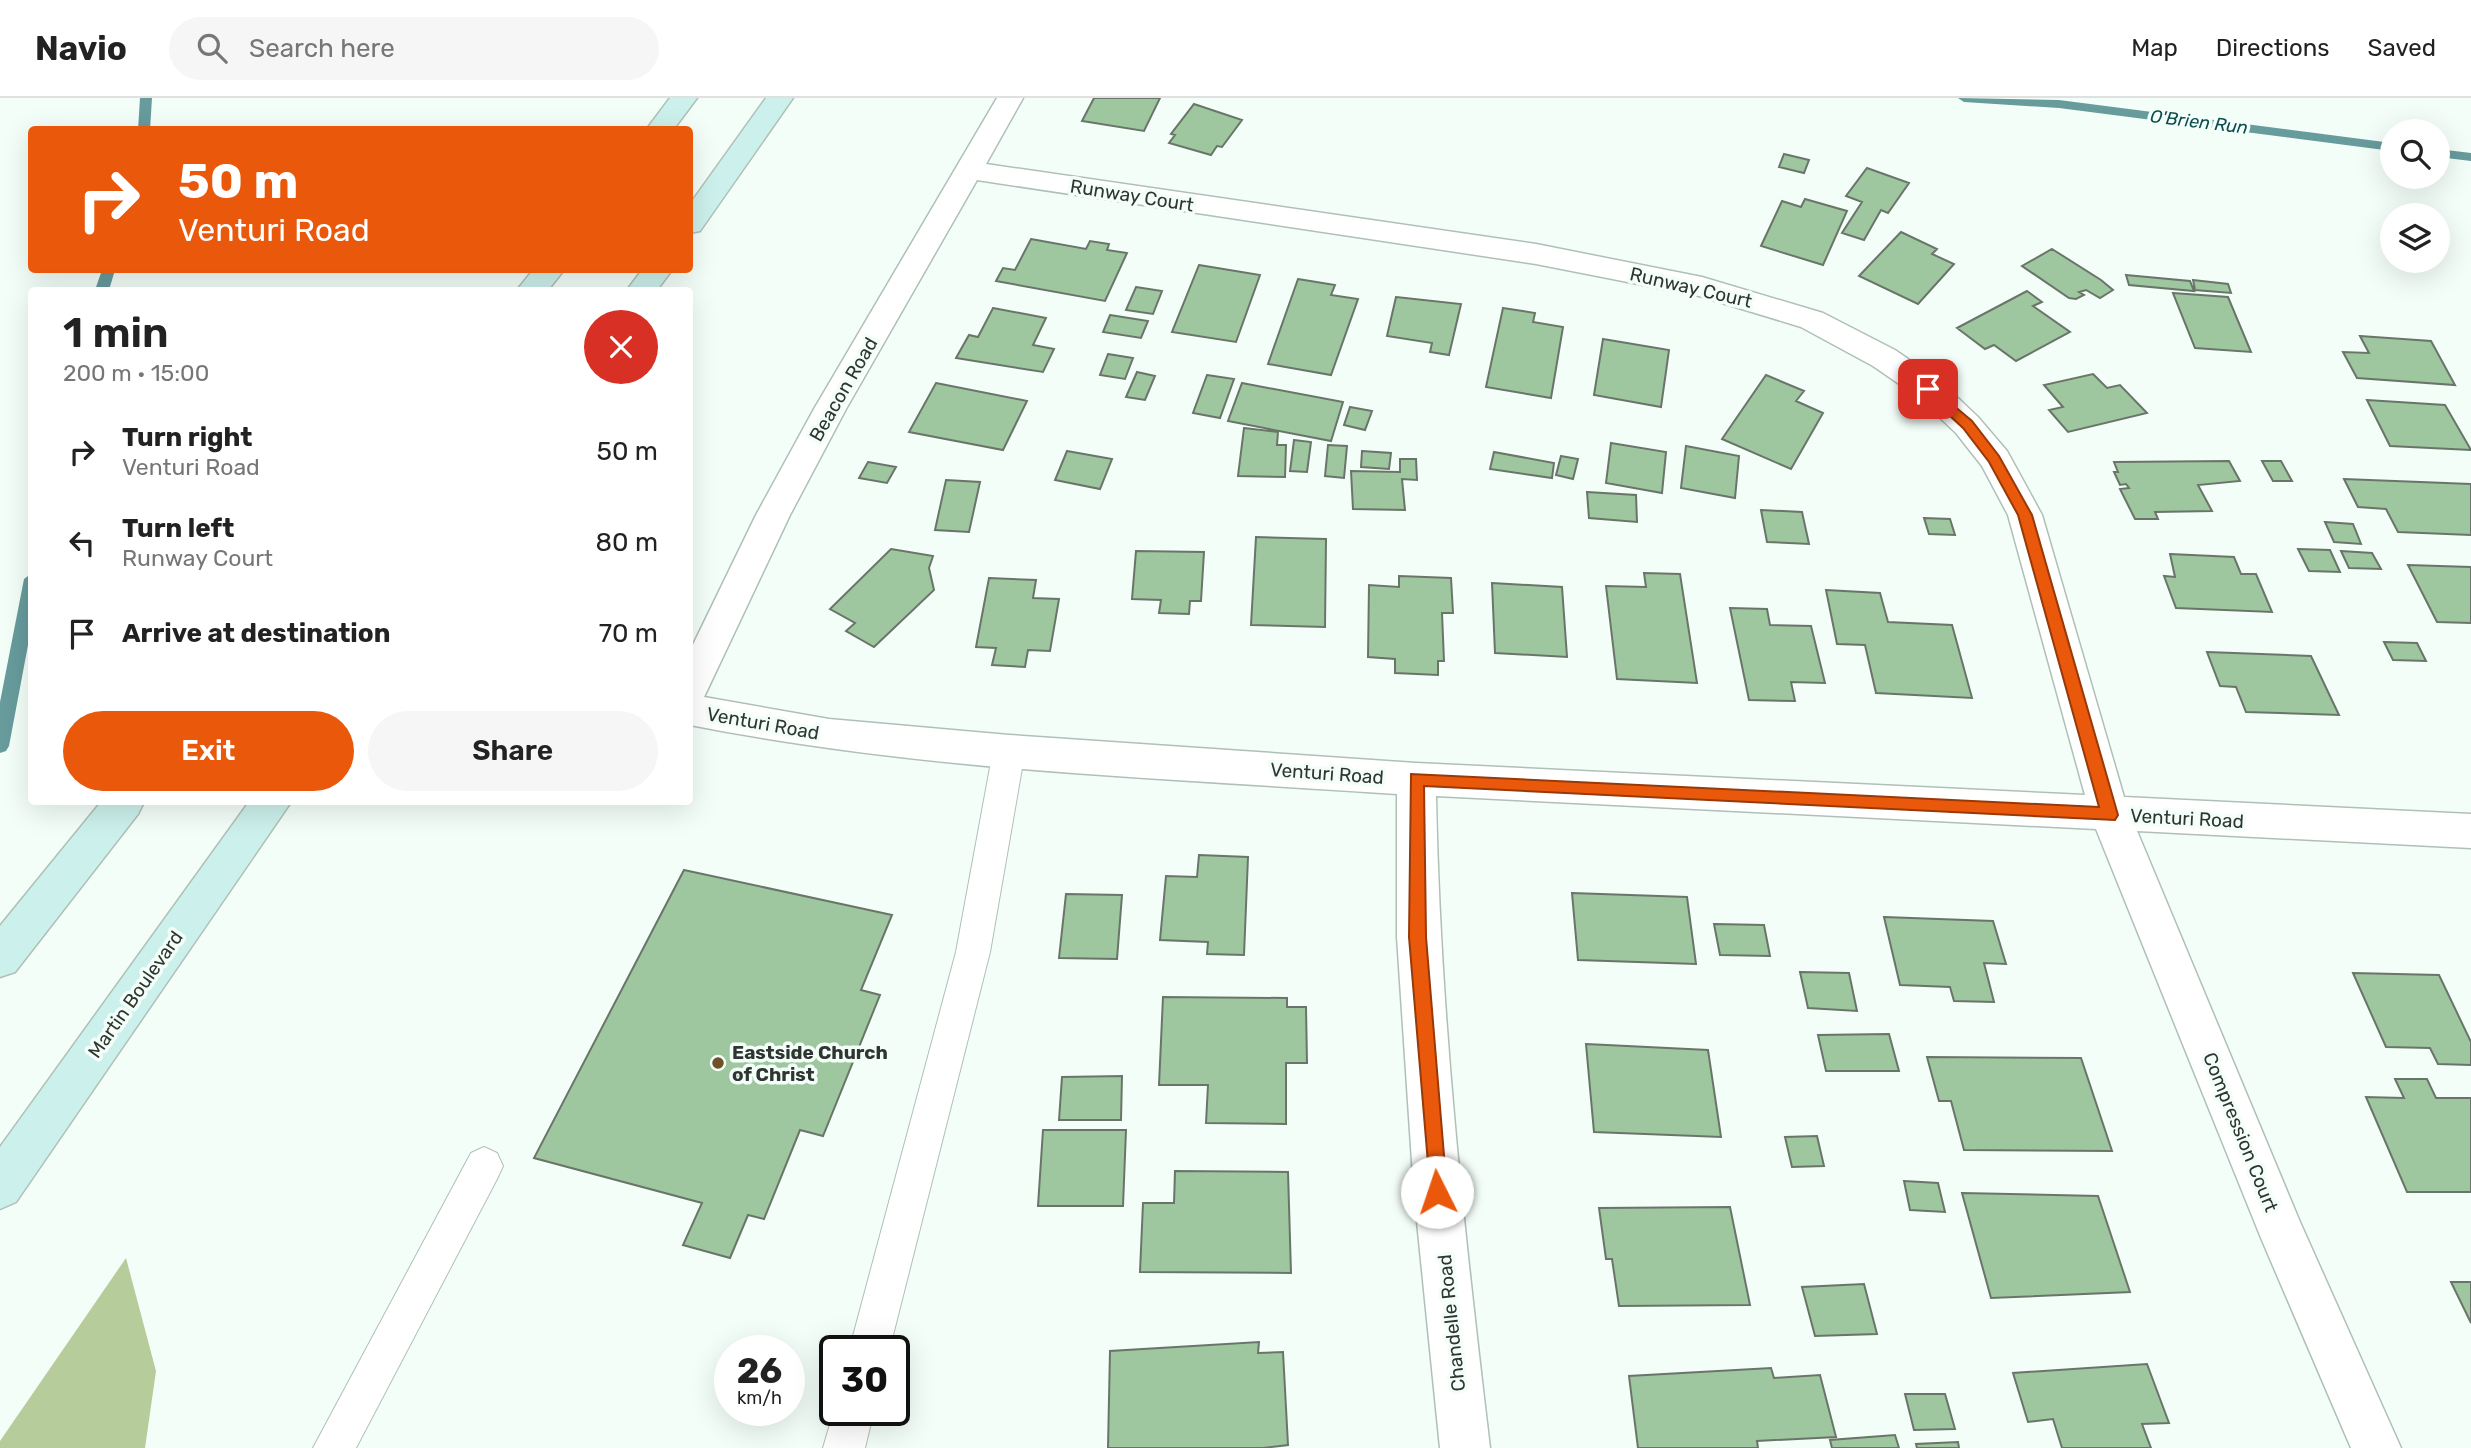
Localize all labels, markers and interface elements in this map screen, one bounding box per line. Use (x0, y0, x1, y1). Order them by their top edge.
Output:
search box (169, 17, 659, 80)
text: Navio (35, 29, 127, 68)
icon: search (193, 29, 231, 67)
text: Search here (249, 33, 395, 64)
text: Map (2131, 34, 2178, 62)
text: Directions (2216, 34, 2329, 62)
text: Saved (2367, 34, 2436, 62)
water label: O'Brien Run (2149, 105, 2249, 139)
map controls (2380, 119, 2450, 273)
button: search (2380, 119, 2450, 189)
text: 50 m (178, 152, 298, 210)
icon: right (63, 154, 154, 245)
street label: Runway Court (1069, 174, 1196, 217)
button: layers (2380, 203, 2450, 273)
text: Venturi Road (178, 211, 370, 249)
street label: Runway Court (1628, 262, 1755, 313)
text: 1 min (63, 308, 169, 358)
button: close (584, 310, 658, 384)
street label: Beacon Road (804, 333, 882, 445)
text: 200 m · 15:00 (63, 359, 209, 387)
pin (1898, 359, 1958, 419)
icon: arrive (1909, 370, 1947, 408)
text: Turn right (122, 422, 252, 453)
icon: right (63, 433, 101, 471)
text: 50 m (597, 436, 658, 467)
text: Venturi Road (122, 453, 260, 481)
text: Turn left (122, 513, 234, 544)
icon: left (63, 524, 101, 562)
text: 80 m (595, 527, 658, 558)
text: Runway Court (122, 544, 273, 572)
icon: arrive (63, 615, 101, 653)
text: Arrive at destination (122, 618, 390, 649)
text: 70 m (599, 618, 658, 649)
street label: Venturi Road (705, 702, 821, 745)
button: Exit (63, 711, 354, 791)
button: Share (368, 711, 658, 791)
street label: Venturi Road (1269, 758, 1385, 789)
street label: Venturi Road (2130, 804, 2244, 833)
street label: Martin Boulevard (83, 926, 188, 1062)
place label: Eastside Church of Christ (732, 1041, 888, 1086)
street label: Compression Court (2198, 1049, 2283, 1216)
marker: Eastside Church of Christ (710, 1055, 726, 1071)
position arrow (1400, 1155, 1474, 1229)
street label: Chandelle Road (1433, 1253, 1470, 1393)
speed limit sign: 30 (819, 1335, 910, 1426)
text: 26 (737, 1350, 782, 1392)
text: km/h (737, 1387, 782, 1409)

